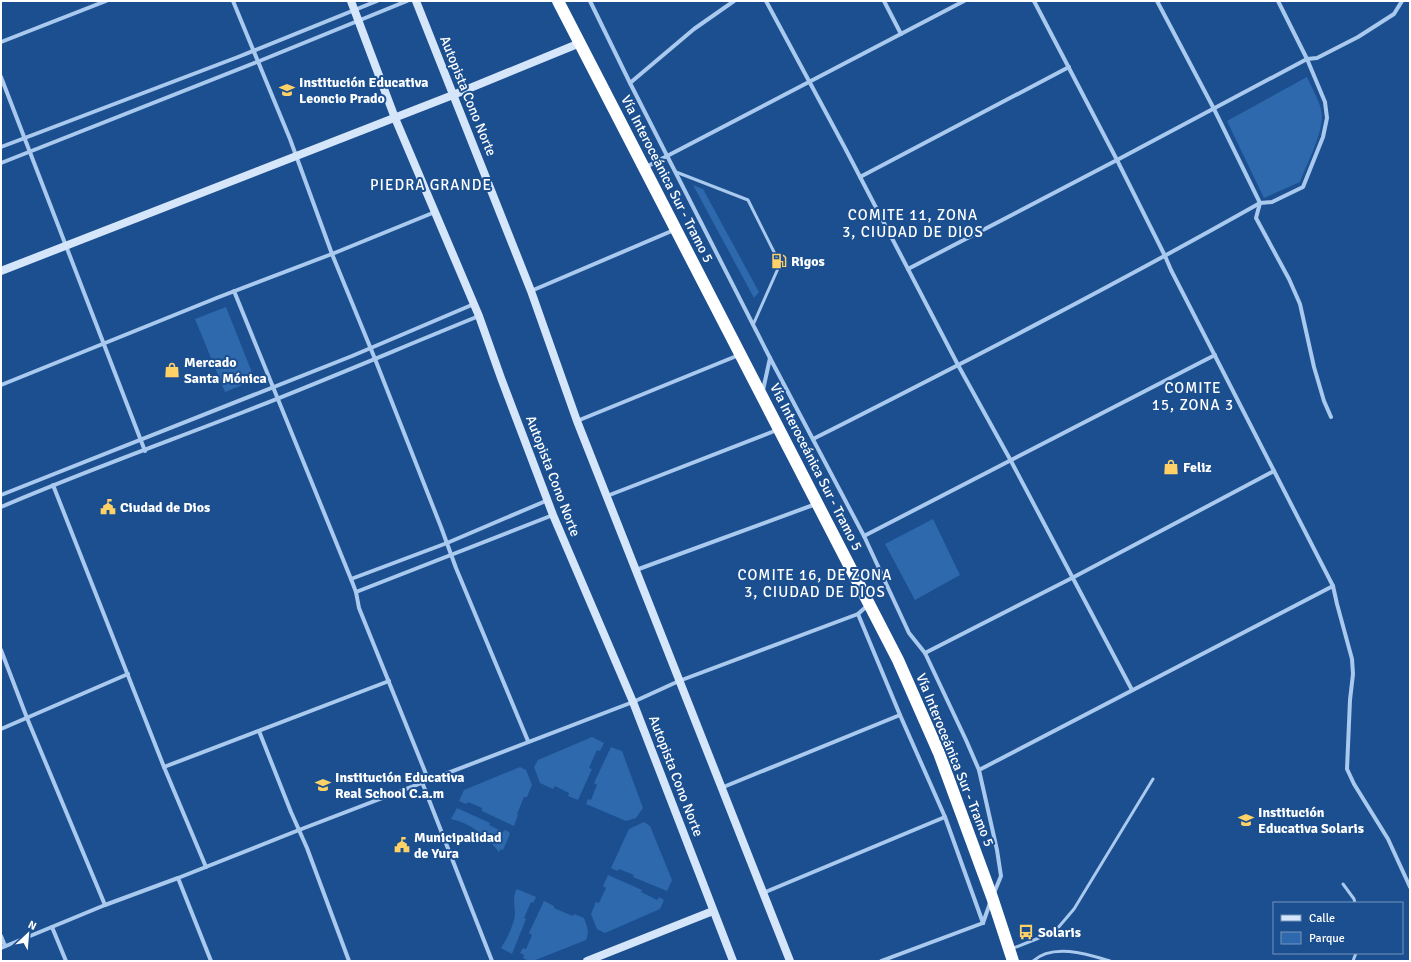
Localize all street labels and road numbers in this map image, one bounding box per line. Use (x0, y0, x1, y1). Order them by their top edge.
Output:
street label: Autopista Cono Norte (436, 33, 500, 159)
street label: Vía Interoceánica Sur - Tramo 5 (617, 92, 717, 266)
street label: Vía Interoceánica Sur - Tramo 5 (766, 380, 866, 554)
street label: Autopista Cono Norte (522, 413, 584, 539)
street label: Vía Interoceánica Sur - Tramo 5 (912, 671, 998, 849)
street label: Autopista Cono Norte (645, 713, 707, 839)

